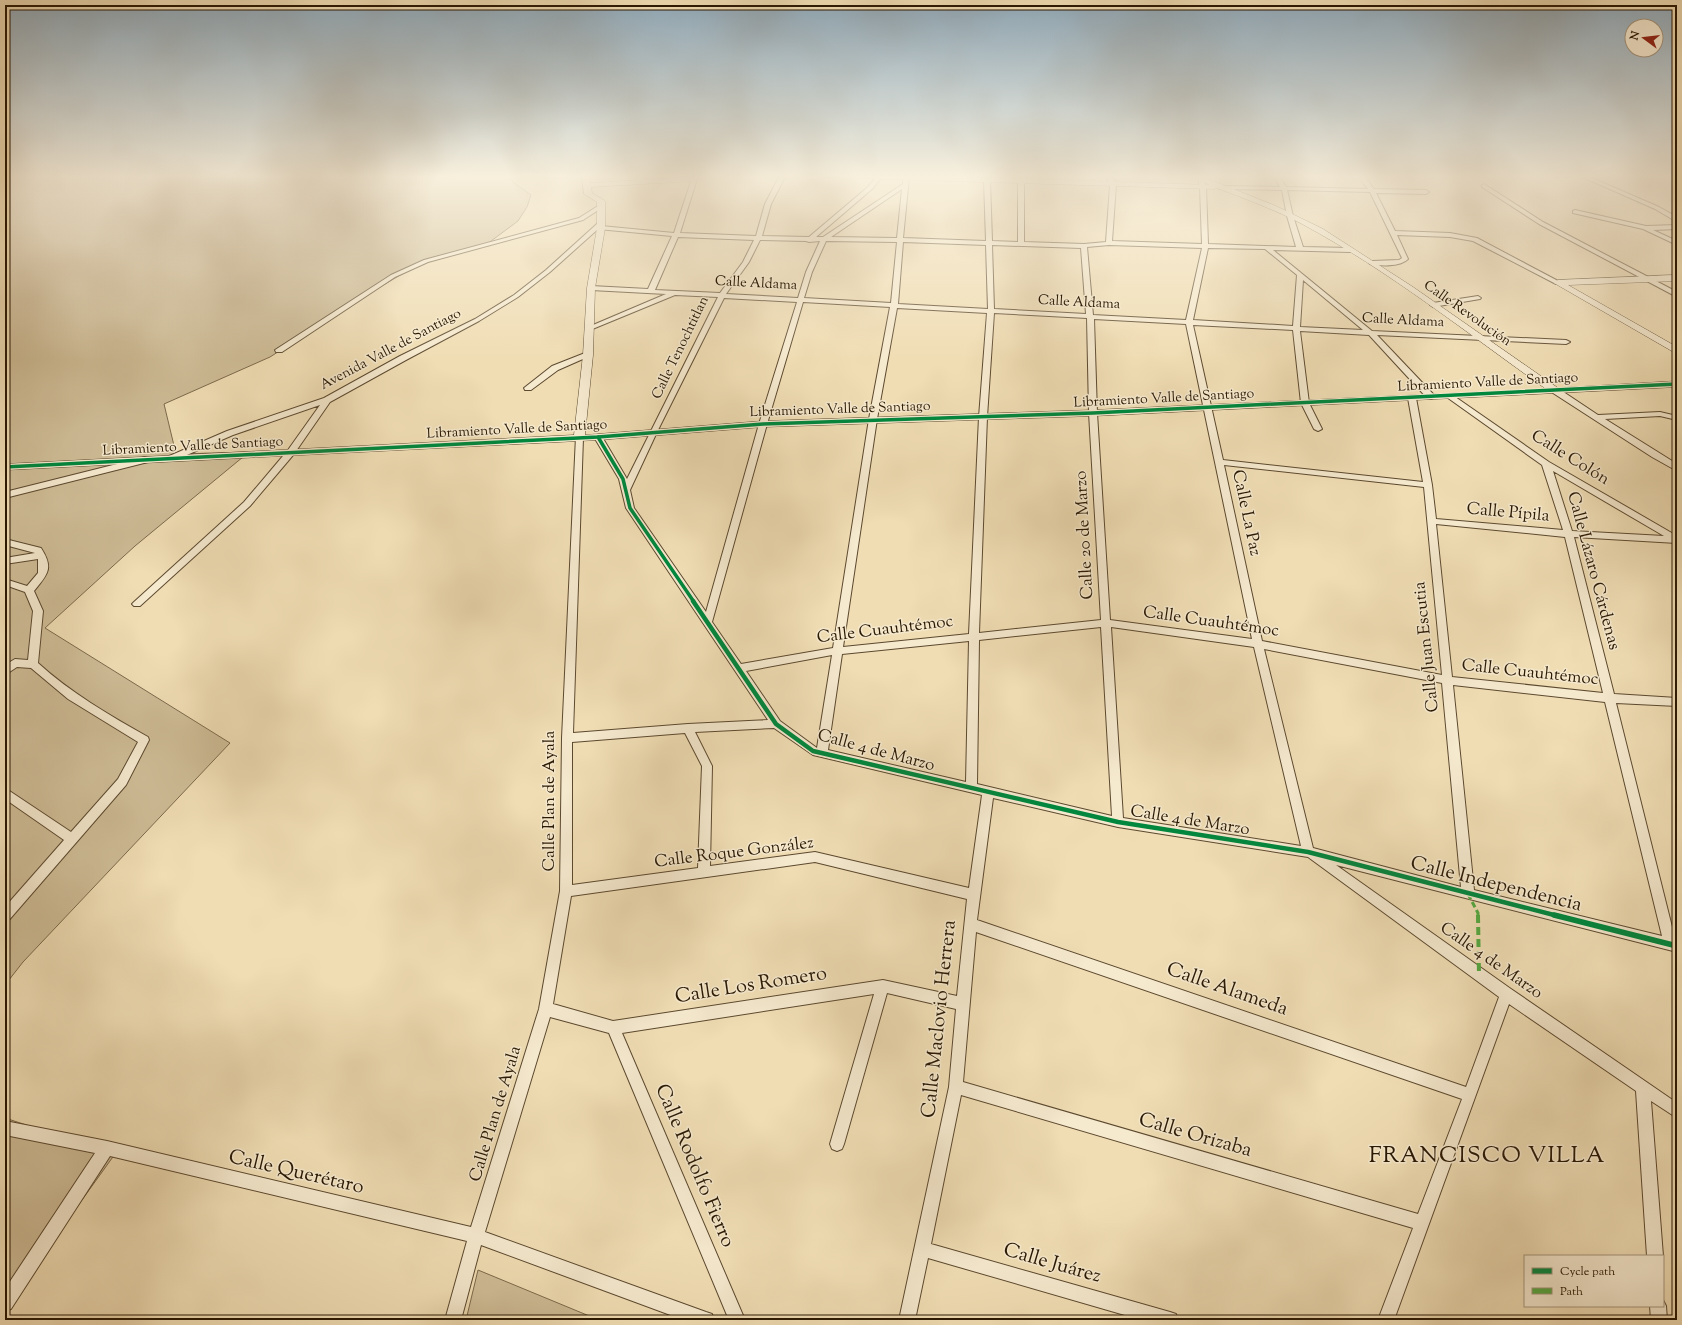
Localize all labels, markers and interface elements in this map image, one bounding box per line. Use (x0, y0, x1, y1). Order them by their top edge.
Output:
north arrow (1624, 18, 1664, 58)
text: N (1626, 29, 1644, 43)
street label: Calle Aldama (714, 272, 798, 296)
street label: Calle Revolución (1419, 276, 1515, 352)
street label: Calle Aldama (1037, 291, 1121, 315)
street label: Calle Tenochtitlan (647, 293, 715, 403)
street label: Avenida Valle de Santiago (317, 304, 465, 396)
street label: Calle Aldama (1361, 309, 1445, 333)
street label: Libramiento Valle de Santiago (1397, 368, 1579, 398)
street label: Libramiento Valle de Santiago (1073, 384, 1255, 414)
street label: Libramiento Valle de Santiago (749, 397, 931, 423)
street label: Libramiento Valle de Santiago (426, 415, 608, 445)
street label: Calle Colón (1526, 424, 1614, 492)
street label: Libramiento Valle de Santiago (102, 432, 284, 462)
street label: Calle La Paz (1225, 468, 1267, 558)
street label: Calle 20 de Marzo (1070, 470, 1100, 600)
street label: Calle Lázaro Cárdenas (1560, 489, 1626, 653)
street label: Calle Pípila (1466, 497, 1551, 529)
street label: Calle Juan Escutia (1408, 580, 1446, 714)
street label: Calle Cuauhtémoc (1141, 601, 1281, 643)
street label: Calle Cuauhtémoc (815, 610, 955, 650)
street label: Calle Cuauhtémoc (1461, 654, 1600, 692)
street label: Calle 4 de Marzo (815, 724, 937, 778)
street label: Calle Plan de Ayala (538, 730, 562, 871)
street label: Calle 4 de Marzo (1129, 800, 1251, 842)
street label: Calle Roque González (653, 831, 815, 875)
street label: Calle Independencia (1407, 850, 1585, 920)
street label: Calle 4 de Marzo (1435, 917, 1547, 1005)
street label: Calle Maclovio Herrera (915, 919, 965, 1119)
street label: Calle Alameda (1162, 956, 1292, 1024)
street label: Calle Los Romero (673, 960, 829, 1012)
street label: Calle Plan de Ayala (464, 1043, 528, 1185)
street label: Calle Rodolfo Fierro (646, 1080, 742, 1252)
street label: Calle Orizaba (1135, 1106, 1255, 1166)
district label: FRANCISCO VILLA (1369, 1140, 1605, 1173)
street label: Calle Querétaro (225, 1143, 367, 1203)
street label: Calle Juárez (1000, 1236, 1104, 1292)
legend (1524, 1255, 1664, 1307)
text: Cycle path (1560, 1263, 1615, 1281)
text: Path (1560, 1283, 1583, 1301)

